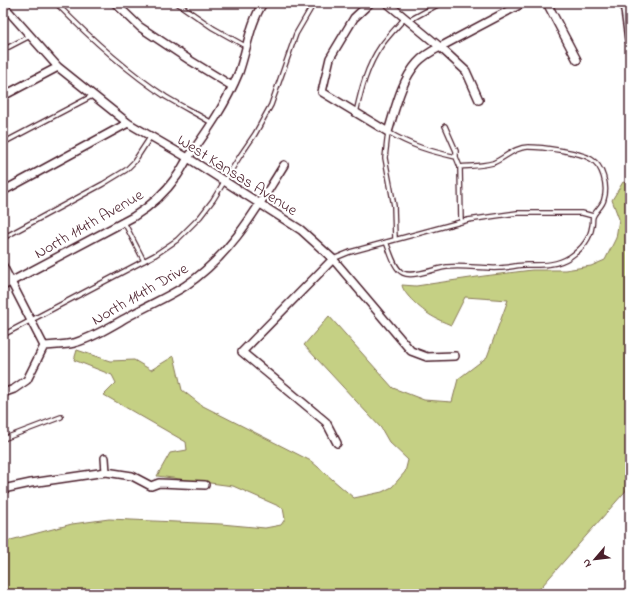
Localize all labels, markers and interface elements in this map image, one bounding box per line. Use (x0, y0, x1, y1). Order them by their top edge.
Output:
street label: West Kansas Avenue (172, 129, 303, 223)
street label: North 114th Avenue (30, 183, 149, 266)
street label: North 114th Drive (87, 257, 194, 332)
north arrow (575, 539, 615, 579)
text: N (578, 556, 596, 570)

